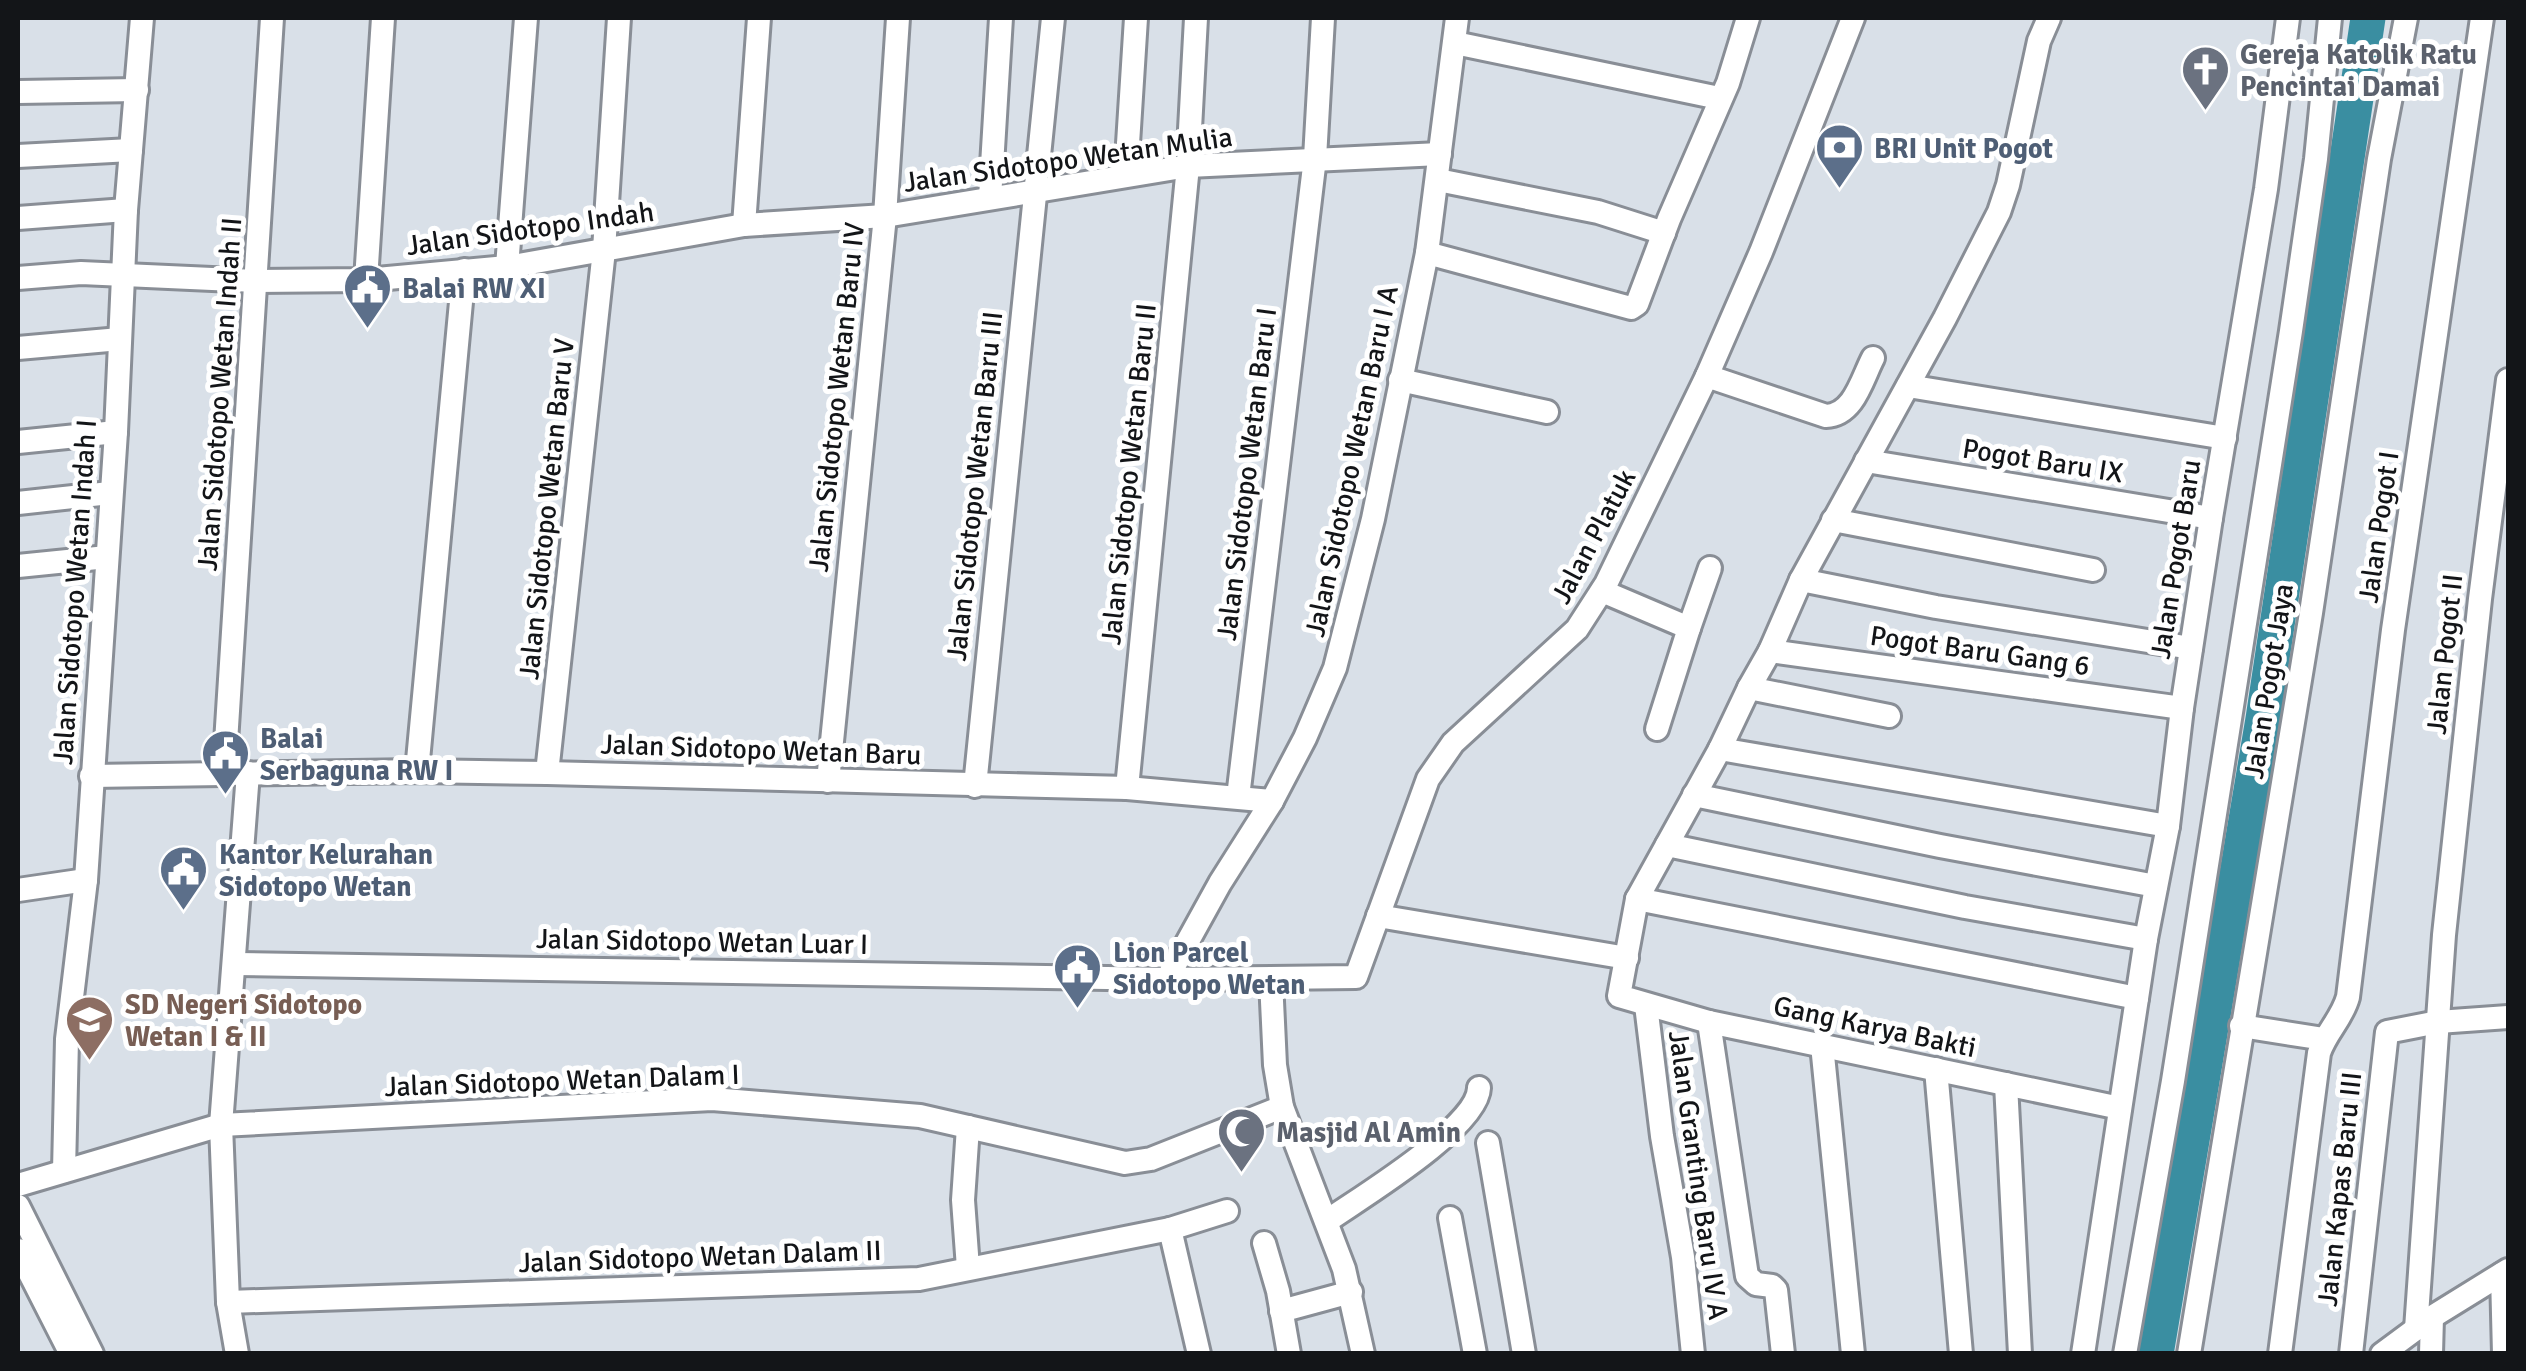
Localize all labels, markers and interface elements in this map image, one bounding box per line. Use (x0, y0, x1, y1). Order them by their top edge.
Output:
place label: Gereja Katolik Ratu Pencintai Damai (2240, 38, 2477, 104)
church icon: Gereja Katolik Ratu Pencintai Damai (2179, 44, 2231, 112)
street label: Jalan Sidotopo Wetan Mulia (901, 120, 1235, 200)
bank icon: BRI Unit Pogot (1813, 122, 1865, 190)
place label: BRI Unit Pogot (1874, 132, 2054, 166)
street label: Jalan Sidotopo Indah (404, 195, 656, 263)
street label: Jalan Sidotopo Wetan Indah II (191, 216, 249, 572)
street label: Jalan Sidotopo Wetan Baru IV (802, 221, 872, 574)
public building icon: Balai RW XI (341, 262, 393, 330)
place label: Balai RW XI (402, 272, 546, 306)
street label: Jalan Sidotopo Wetan Baru I A (1298, 282, 1406, 640)
street label: Jalan Sidotopo Wetan Baru II (1094, 302, 1164, 647)
street label: Jalan Sidotopo Wetan Baru I (1210, 306, 1284, 643)
street label: Jalan Sidotopo Wetan Baru III (940, 310, 1010, 663)
street label: Jalan Sidotopo Wetan Baru V (512, 337, 582, 681)
street label: Jalan Sidotopo Wetan Indah I (46, 418, 104, 766)
street label: Pogot Baru IX (1960, 432, 2126, 490)
street label: Jalan Pogot I (2352, 449, 2406, 605)
street label: Jalan Pogot Baru (2143, 457, 2209, 661)
street label: Jalan Platuk (1544, 464, 1643, 609)
street label: Jalan Pogot II (2420, 572, 2470, 736)
street label: Jalan Pogot Jaya (2237, 581, 2301, 781)
street label: Pogot Baru Gang 6 (1868, 619, 2092, 683)
place label: Balai Serbaguna RW I (260, 722, 453, 788)
street label: Jalan Sidotopo Wetan Baru (600, 727, 922, 773)
public building icon: Balai Serbaguna RW I (199, 728, 251, 796)
place label: Kantor Kelurahan Sidotopo Wetan (219, 838, 433, 904)
public building icon: Kantor Kelurahan Sidotopo Wetan (158, 844, 210, 912)
street label: Jalan Sidotopo Wetan Luar I (536, 922, 868, 962)
place label: Lion Parcel Sidotopo Wetan (1113, 936, 1306, 1002)
public building icon: Lion Parcel Sidotopo Wetan (1052, 942, 1104, 1010)
place label: SD Negeri Sidotopo Wetan I & II (125, 988, 362, 1054)
street label: Gang Karya Bakti (1770, 989, 1979, 1065)
school or university icon: SD Negeri Sidotopo Wetan I & II (64, 994, 116, 1062)
street label: Jalan Granting Baru IV A (1661, 1028, 1735, 1322)
street label: Jalan Sidotopo Wetan Dalam I (384, 1058, 740, 1104)
street label: Jalan Kapas Baru III (2311, 1070, 2369, 1308)
mosque icon: Masjid Al Amin (1215, 1106, 1267, 1174)
place label: Masjid Al Amin (1276, 1116, 1461, 1150)
street label: Jalan Sidotopo Wetan Dalam II (518, 1234, 882, 1280)

